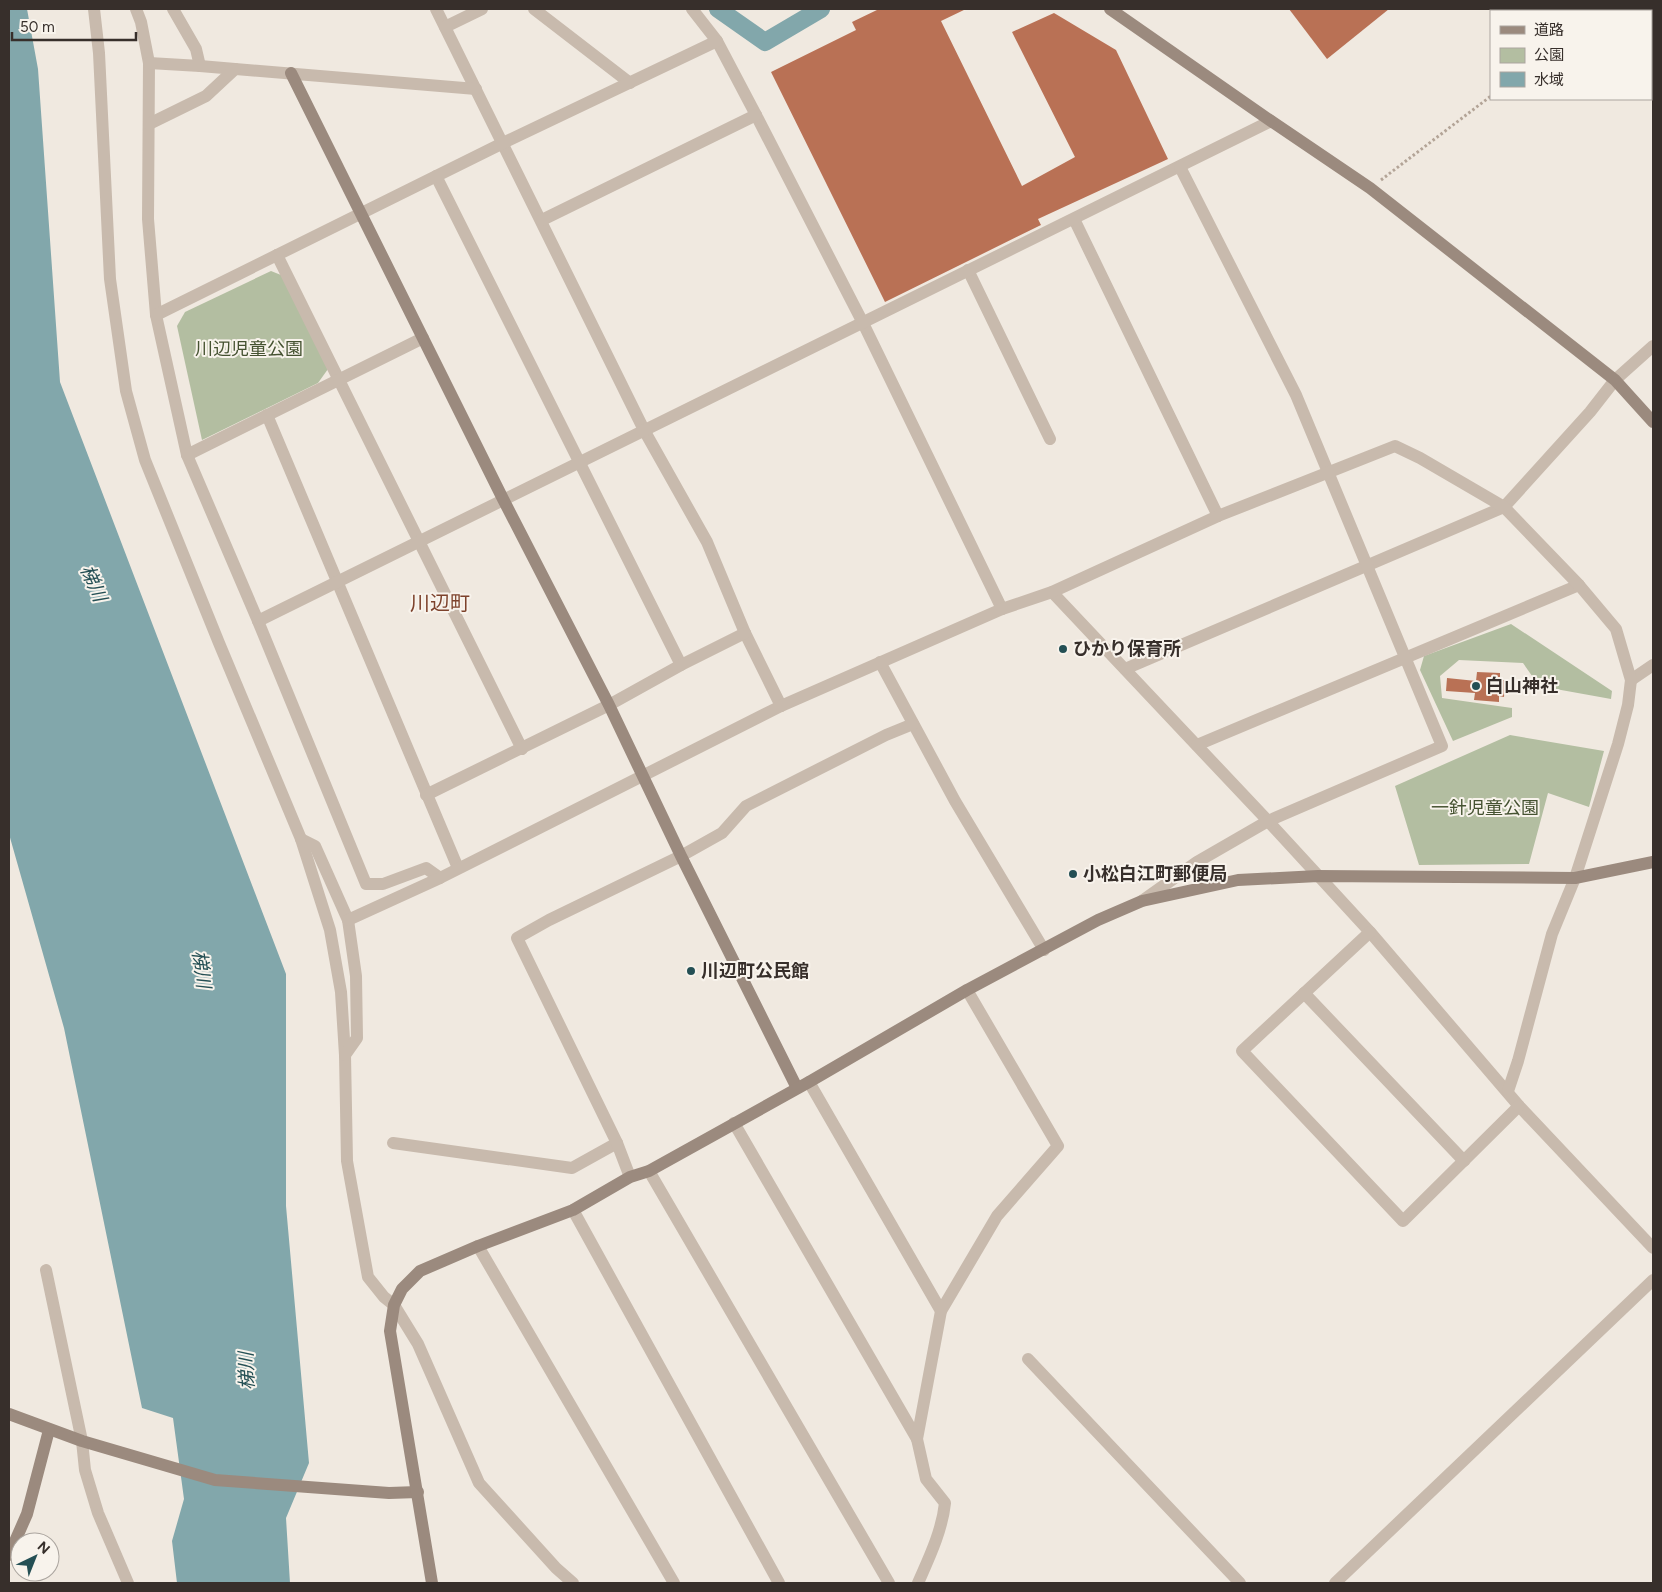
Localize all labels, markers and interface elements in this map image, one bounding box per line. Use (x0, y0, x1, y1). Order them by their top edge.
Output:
scale bar (12, 10, 136, 42)
legend (1490, 10, 1652, 100)
text: 50 m (20, 18, 55, 36)
text: 道路 (1534, 21, 1564, 39)
text: 公園 (1534, 46, 1564, 64)
text: 水域 (1534, 71, 1564, 89)
park label: 川辺児童公園 (195, 338, 303, 360)
water label: 梯川 (75, 561, 113, 607)
district label: 川辺町 (410, 591, 470, 615)
place label: ひかり保育所 (1073, 638, 1181, 660)
marker: ひかり保育所 (1057, 643, 1069, 655)
place label: 白山神社 (1486, 675, 1558, 697)
marker: 白山神社 (1470, 680, 1482, 692)
park label: 一針児童公園 (1431, 797, 1539, 819)
place label: 小松白江町郵便局 (1083, 863, 1227, 885)
marker: 小松白江町郵便局 (1067, 868, 1079, 880)
water label: 梯川 (187, 949, 216, 991)
place label: 川辺町公民館 (701, 960, 809, 982)
marker: 川辺町公民館 (685, 965, 697, 977)
water label: 梯川 (234, 1350, 259, 1390)
north arrow (10, 1532, 60, 1582)
text: N (34, 1538, 53, 1558)

